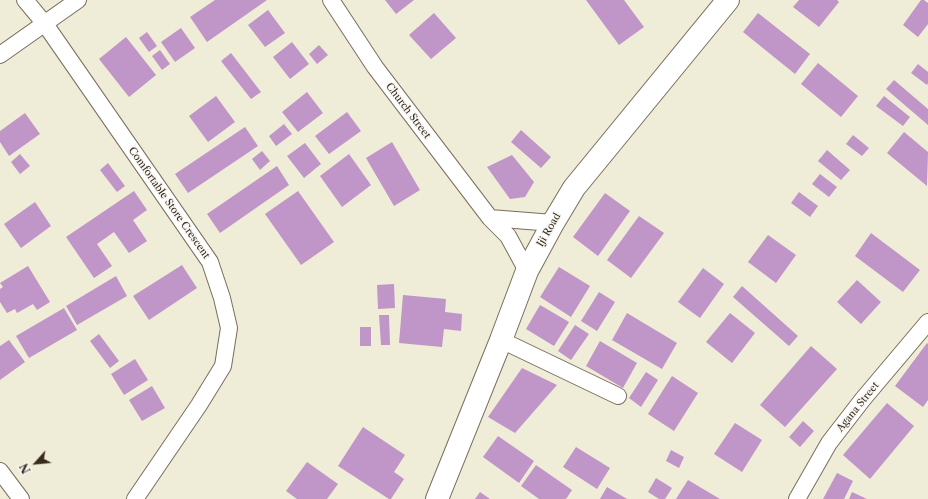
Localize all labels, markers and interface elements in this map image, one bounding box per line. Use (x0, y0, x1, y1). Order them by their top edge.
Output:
street label: Church Street (383, 81, 433, 141)
street label: Comfortable Store Crescent (126, 145, 212, 261)
street label: Iji Road (535, 211, 563, 249)
street label: Agana Street (834, 380, 882, 434)
north arrow (16, 443, 56, 483)
text: N (17, 461, 34, 476)

